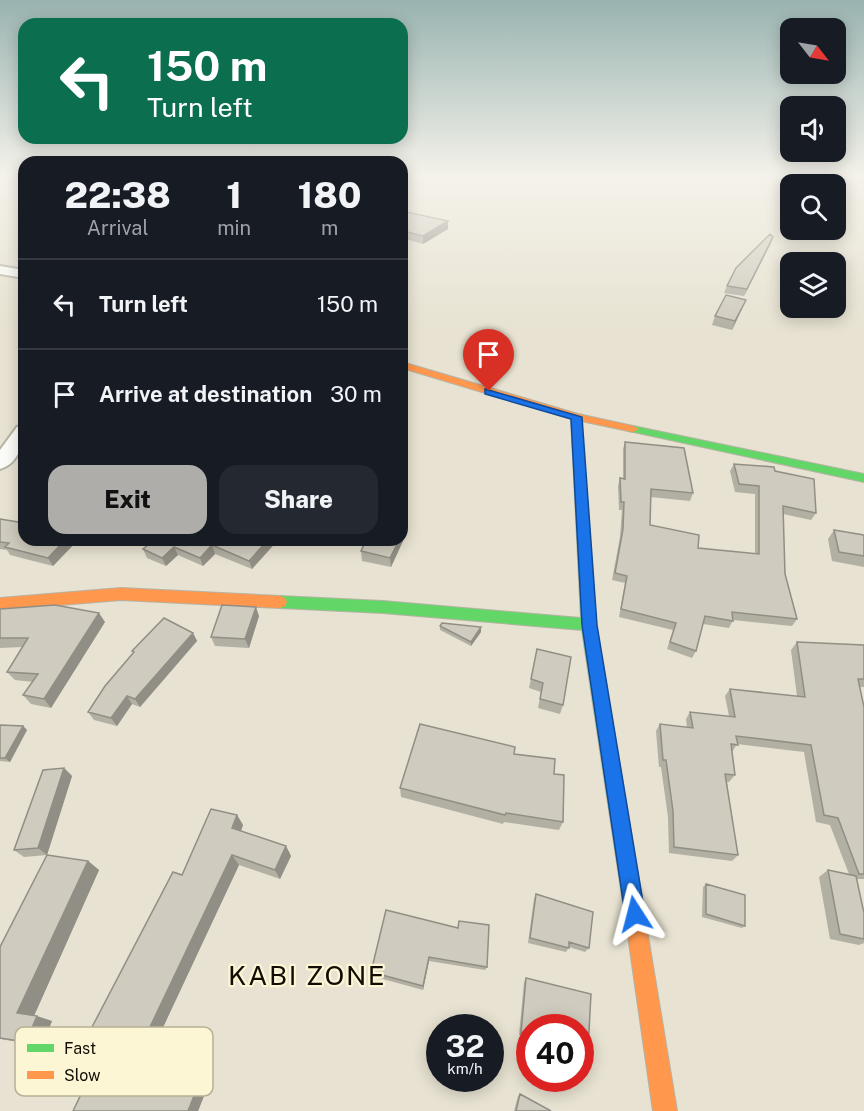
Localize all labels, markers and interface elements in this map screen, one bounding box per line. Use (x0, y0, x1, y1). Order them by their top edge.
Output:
north arrow (780, 18, 846, 84)
map controls (780, 18, 846, 318)
text: 150 m (147, 41, 267, 90)
icon: left (48, 42, 126, 120)
text: Turn left (147, 91, 253, 123)
button: sound (780, 96, 846, 162)
text: 22:38 (64, 174, 171, 216)
text: 1 (226, 174, 242, 216)
text: 180 (298, 174, 362, 216)
button: search (780, 174, 846, 240)
text: Arrival (87, 216, 148, 240)
text: min (217, 216, 251, 240)
text: m (321, 216, 338, 240)
button: layers (780, 252, 846, 318)
icon: left (48, 288, 81, 321)
text: Turn left (99, 291, 188, 317)
text: 150 m (317, 291, 378, 317)
pin (463, 329, 514, 391)
icon: arrive (472, 338, 505, 371)
icon: arrive (48, 378, 81, 411)
text: Arrive at destination (99, 381, 312, 407)
text: 30 m (330, 381, 382, 407)
button: Exit (48, 465, 207, 534)
button: Share (219, 465, 378, 534)
position arrow (603, 882, 667, 946)
district label: KABI ZONE (228, 959, 386, 991)
speed limit sign: 40 (516, 1014, 594, 1092)
legend (15, 1027, 213, 1096)
text: 32 (445, 1028, 485, 1064)
text: Fast (64, 1039, 96, 1058)
text: km/h (447, 1060, 483, 1077)
text: Slow (64, 1066, 101, 1085)

